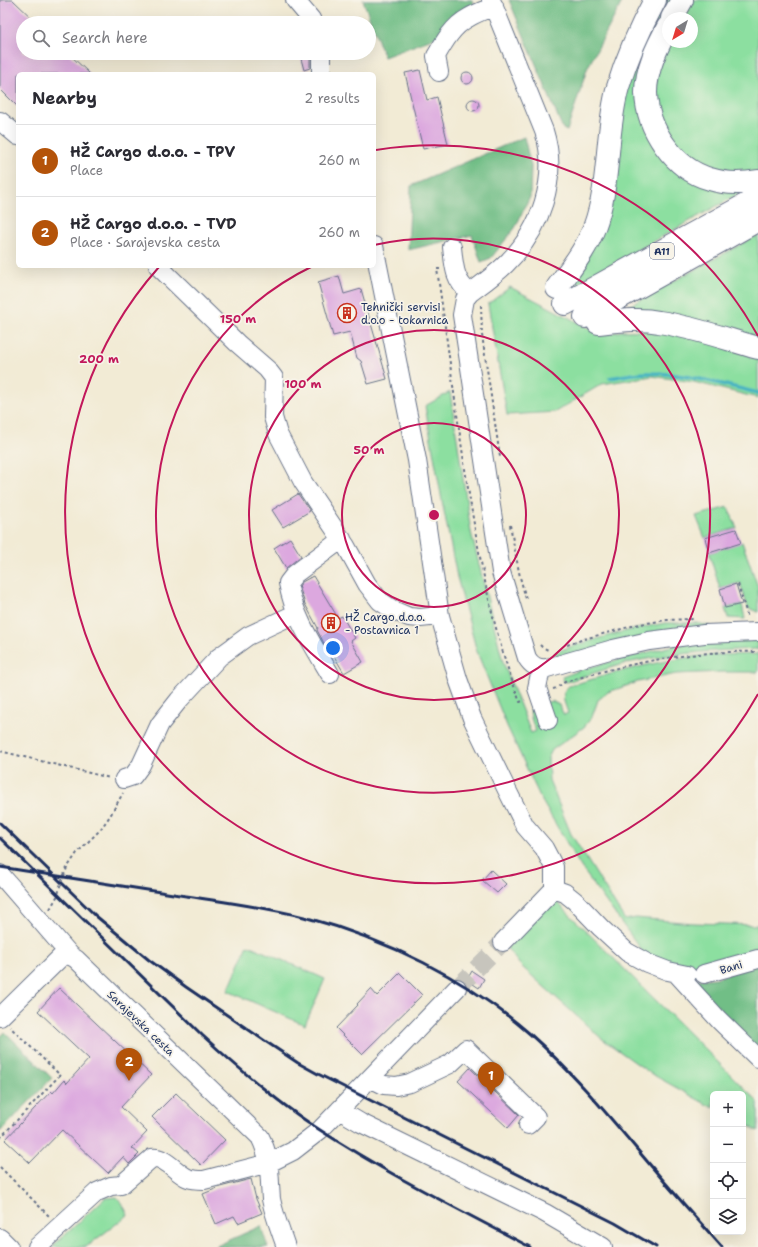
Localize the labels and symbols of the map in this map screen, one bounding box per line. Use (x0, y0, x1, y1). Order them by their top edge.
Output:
north arrow (662, 12, 698, 48)
road number: A11 (650, 243, 674, 259)
place label: Tehnički servisi d.o.o - tokarnica (361, 300, 449, 328)
building icon: Tehnički servisi d.o.o - tokarnica (336, 302, 358, 324)
text: 150 m (220, 311, 256, 327)
text: 200 m (79, 351, 119, 367)
text: 100 m (285, 376, 322, 392)
text: 50 m (354, 442, 385, 458)
centre of rings (427, 508, 441, 522)
place label: HŽ Cargo d.o.o. - Postavnica 1 (345, 609, 425, 638)
building icon: HŽ Cargo d.o.o. - Postavnica 1 (320, 612, 342, 634)
your location (323, 638, 343, 658)
street label: Bani (718, 957, 744, 978)
street label: Sarajevska cesta (104, 987, 178, 1060)
pin: 2 (116, 1048, 142, 1081)
pin: 1 (478, 1062, 504, 1095)

